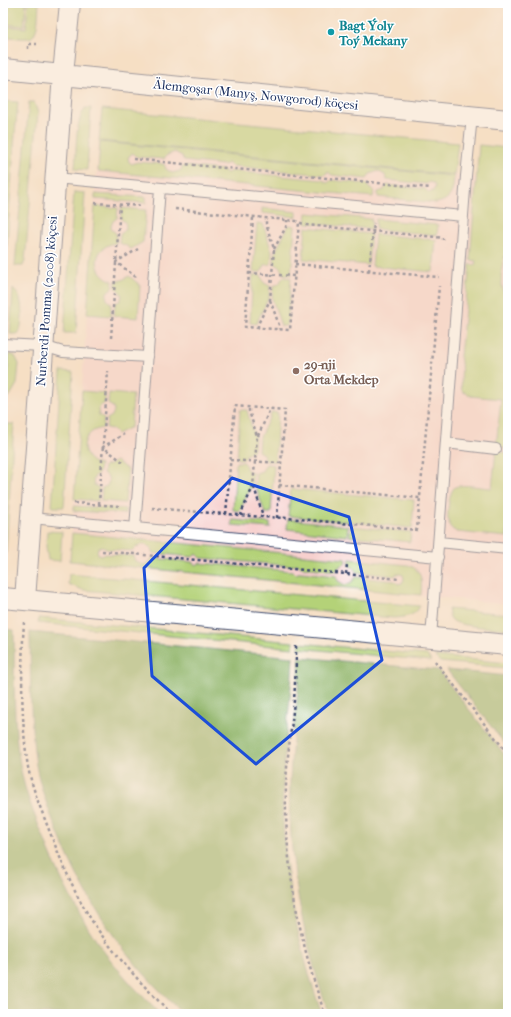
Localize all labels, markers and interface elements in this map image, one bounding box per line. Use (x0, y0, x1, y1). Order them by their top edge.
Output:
place label: Bagt Ýoly Toý Mekany (338, 18, 408, 49)
marker: Bagt Ýoly Toý Mekany (326, 27, 336, 37)
street label: Älemgoşar (Manyş, Nowgorod) köçesi (152, 76, 359, 114)
street label: Nurberdi Pomma (2008) köçesi (33, 215, 61, 387)
place label: 29-nji Orta Mekdep (304, 357, 379, 388)
marker: 29-nji Orta Mekdep (291, 366, 301, 376)

